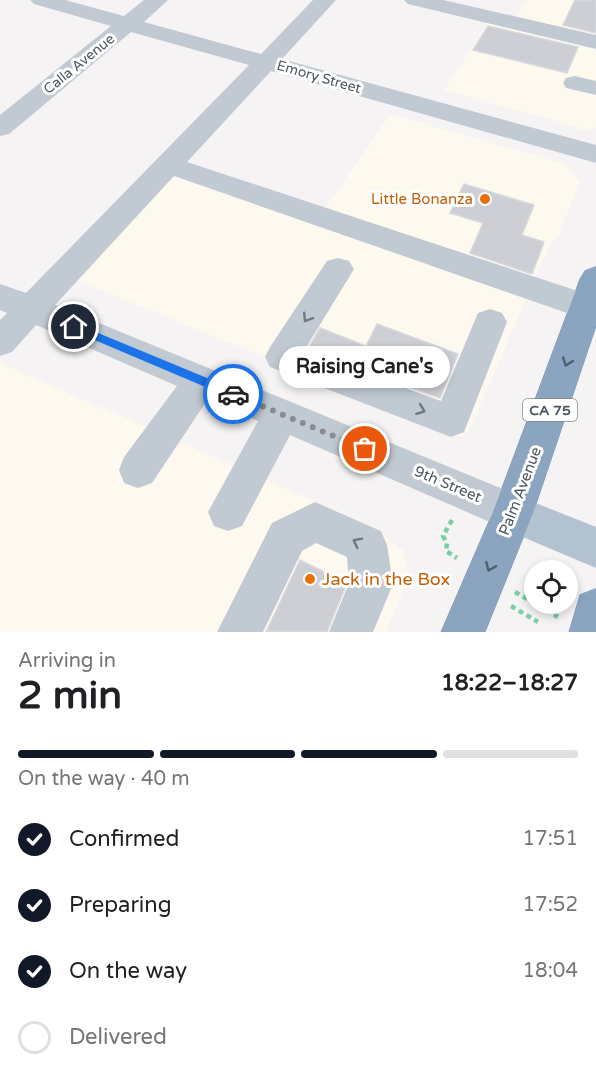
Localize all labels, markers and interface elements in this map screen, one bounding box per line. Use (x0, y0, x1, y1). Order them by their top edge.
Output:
street label: Calla Avenue (40, 30, 118, 98)
street label: Emory Street (275, 57, 364, 97)
place label: Little Bonanza (371, 190, 473, 208)
marker: Little Bonanza (478, 192, 492, 206)
pin (48, 301, 99, 352)
icon: home (57, 310, 90, 343)
one-way arrow (302, 312, 314, 322)
callout: Raising Cane's (280, 347, 451, 389)
text: Raising Cane's (296, 355, 433, 379)
one-way arrow (562, 356, 575, 367)
courier (203, 364, 263, 424)
icon: car (217, 378, 250, 411)
road number: CA 75 (523, 399, 577, 421)
one-way arrow (415, 403, 426, 415)
pin (339, 423, 390, 474)
icon: bag (348, 432, 381, 465)
street label: Palm Avenue (495, 444, 545, 538)
street label: 9th Street (412, 462, 484, 506)
one-way arrow (352, 537, 363, 549)
map controls (524, 560, 578, 614)
button: locate (524, 560, 578, 614)
one-way arrow (486, 561, 498, 572)
place label: Jack in the Box (322, 568, 450, 590)
marker: Jack in the Box (303, 572, 317, 586)
text: Arriving in (18, 649, 116, 673)
text: 18:22–18:27 (441, 670, 578, 696)
text: 2 min (18, 672, 122, 719)
text: On the way · 40 m (18, 767, 190, 791)
icon: check (18, 823, 51, 856)
text: Confirmed (69, 826, 179, 852)
text: 17:51 (523, 827, 578, 851)
icon: check (18, 889, 51, 922)
text: Preparing (69, 892, 172, 918)
text: 17:52 (523, 893, 578, 917)
icon: check (18, 955, 51, 988)
text: On the way (69, 958, 187, 984)
text: 18:04 (523, 959, 578, 983)
text: Delivered (69, 1024, 167, 1050)

